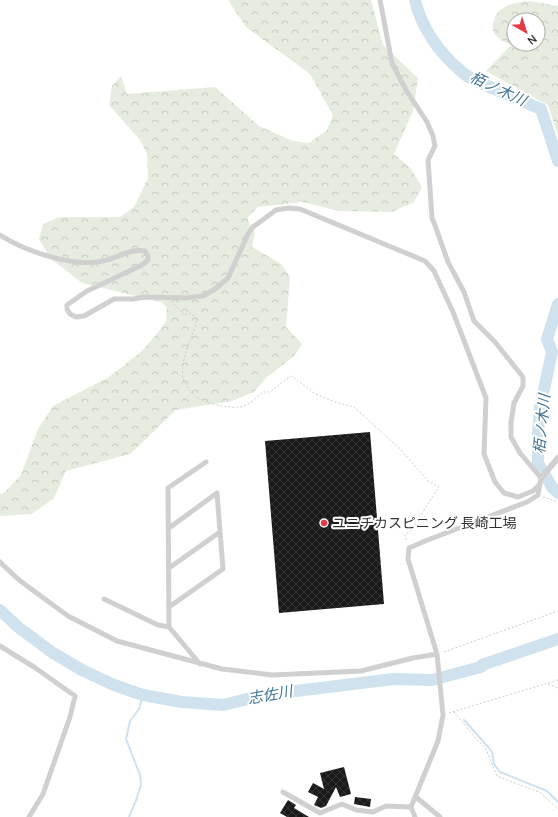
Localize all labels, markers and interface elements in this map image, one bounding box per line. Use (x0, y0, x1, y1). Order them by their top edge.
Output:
north arrow (506, 12, 546, 52)
text: N (525, 32, 540, 49)
water label: 栢ノ木川 (467, 66, 532, 112)
water label: 栢ノ木川 (528, 391, 555, 455)
place label: ユニチカスピニング 長崎工場 (332, 513, 517, 532)
marker: ユニチカスピニング 長崎工場 (319, 518, 329, 528)
water label: 志佐川 (246, 680, 296, 709)

